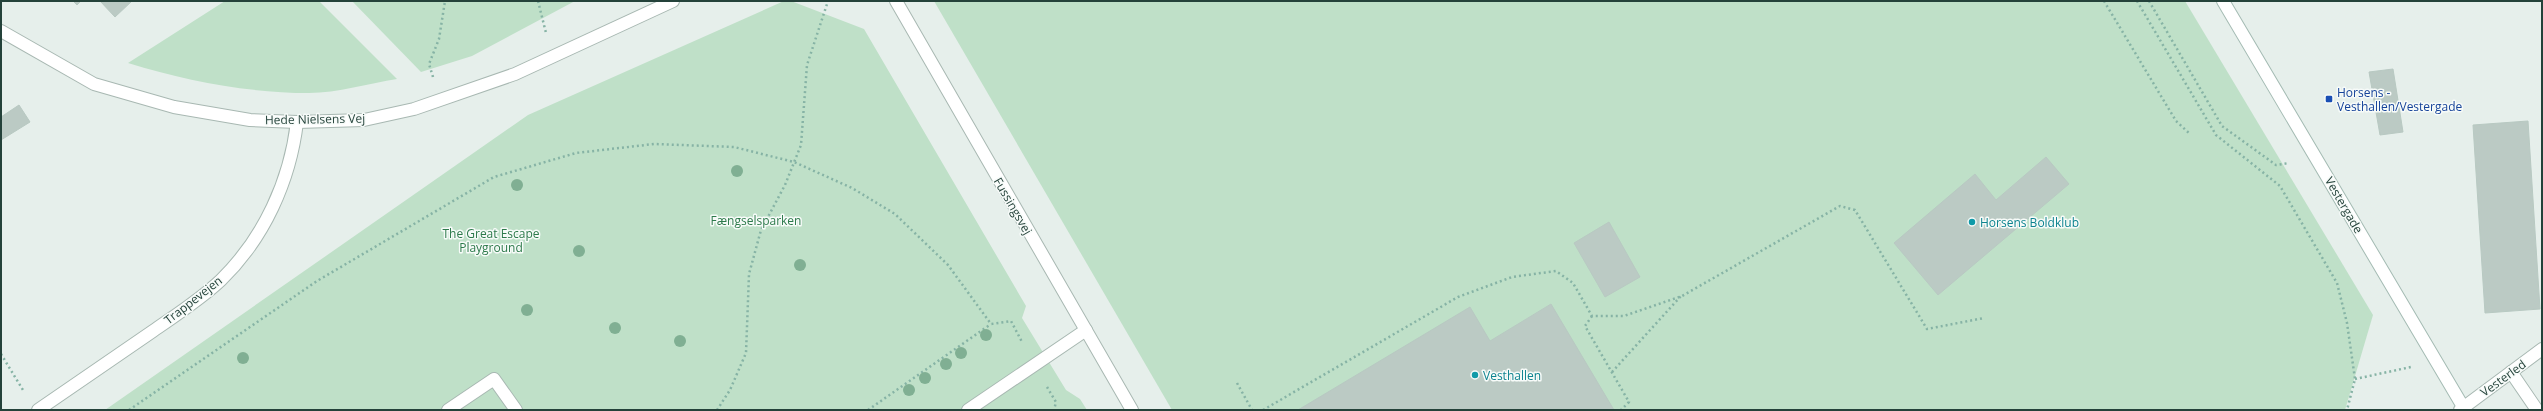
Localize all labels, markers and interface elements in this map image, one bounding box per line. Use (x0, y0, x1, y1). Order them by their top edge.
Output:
place label: Horsens - Vesthallen/Vestergade (2337, 84, 2463, 115)
marker: Horsens - Vesthallen/Vestergade (2324, 94, 2334, 104)
street label: Hede Nielsens Vej (265, 110, 365, 128)
street label: Fussingsvej (990, 174, 1036, 238)
street label: Vestergade (2321, 174, 2367, 237)
park label: Fængselsparken (711, 212, 801, 229)
place label: Horsens Boldklub (1980, 214, 2079, 231)
marker: Horsens Boldklub (1967, 217, 1977, 227)
park label: The Great Escape Playground (442, 225, 540, 256)
street label: Trappevejen (160, 272, 226, 328)
street label: Vesterled (2477, 356, 2529, 400)
place label: Vesthallen (1483, 367, 1541, 384)
marker: Vesthallen (1470, 370, 1480, 380)

